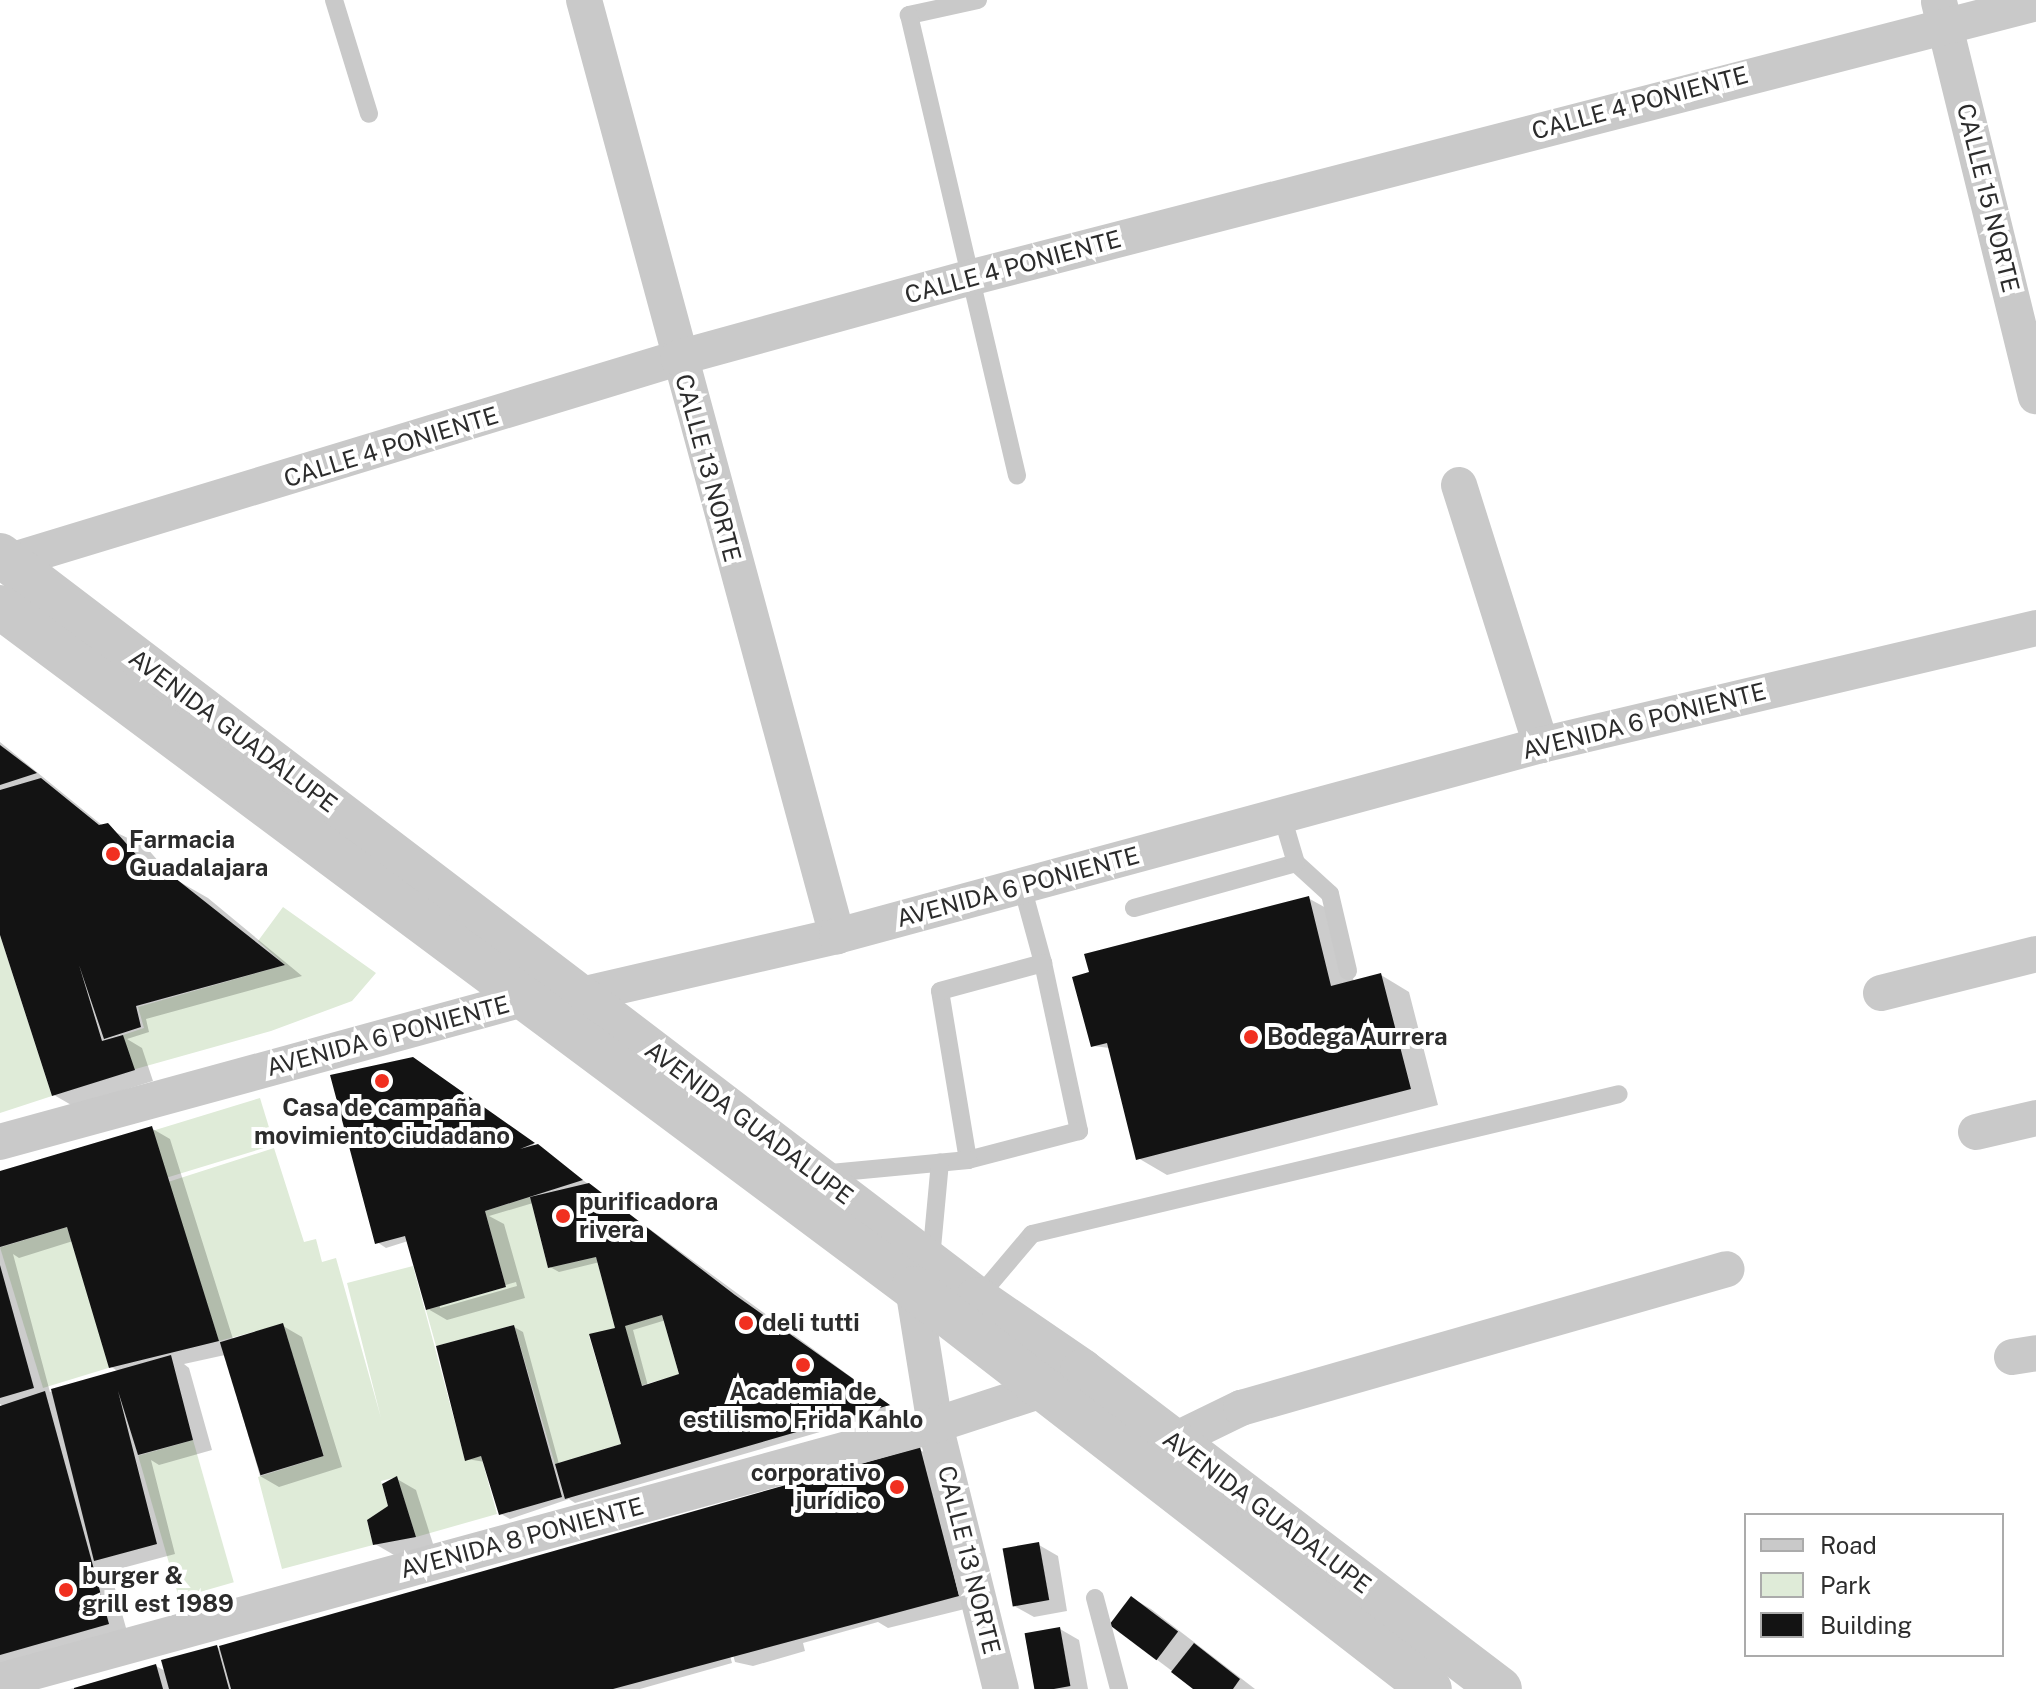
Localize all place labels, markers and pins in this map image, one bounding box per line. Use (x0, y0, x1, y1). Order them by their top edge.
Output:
place label: Farmacia Guadalajara (129, 826, 268, 882)
marker: Farmacia Guadalajara (104, 845, 122, 863)
place label: Bodega Aurrera (1267, 1023, 1448, 1051)
marker: Bodega Aurrera (1242, 1028, 1260, 1046)
marker: Casa de campaña movimiento ciudadano (373, 1072, 391, 1090)
place label: Casa de campaña movimiento ciudadano (254, 1094, 510, 1150)
place label: purificadora rivera (579, 1188, 718, 1244)
marker: purificadora rivera (554, 1207, 572, 1225)
place label: deli tutti (762, 1309, 860, 1337)
marker: deli tutti (737, 1314, 755, 1332)
marker: Academia de estilismo Frida Kahlo (794, 1356, 812, 1374)
place label: Academia de estilismo Frida Kahlo (683, 1378, 923, 1434)
place label: corporativo jurídico (751, 1459, 881, 1515)
marker: corporativo jurídico (888, 1478, 906, 1496)
place label: burger & grill est 1989 (82, 1562, 234, 1618)
marker: burger & grill est 1989 (57, 1581, 75, 1599)

